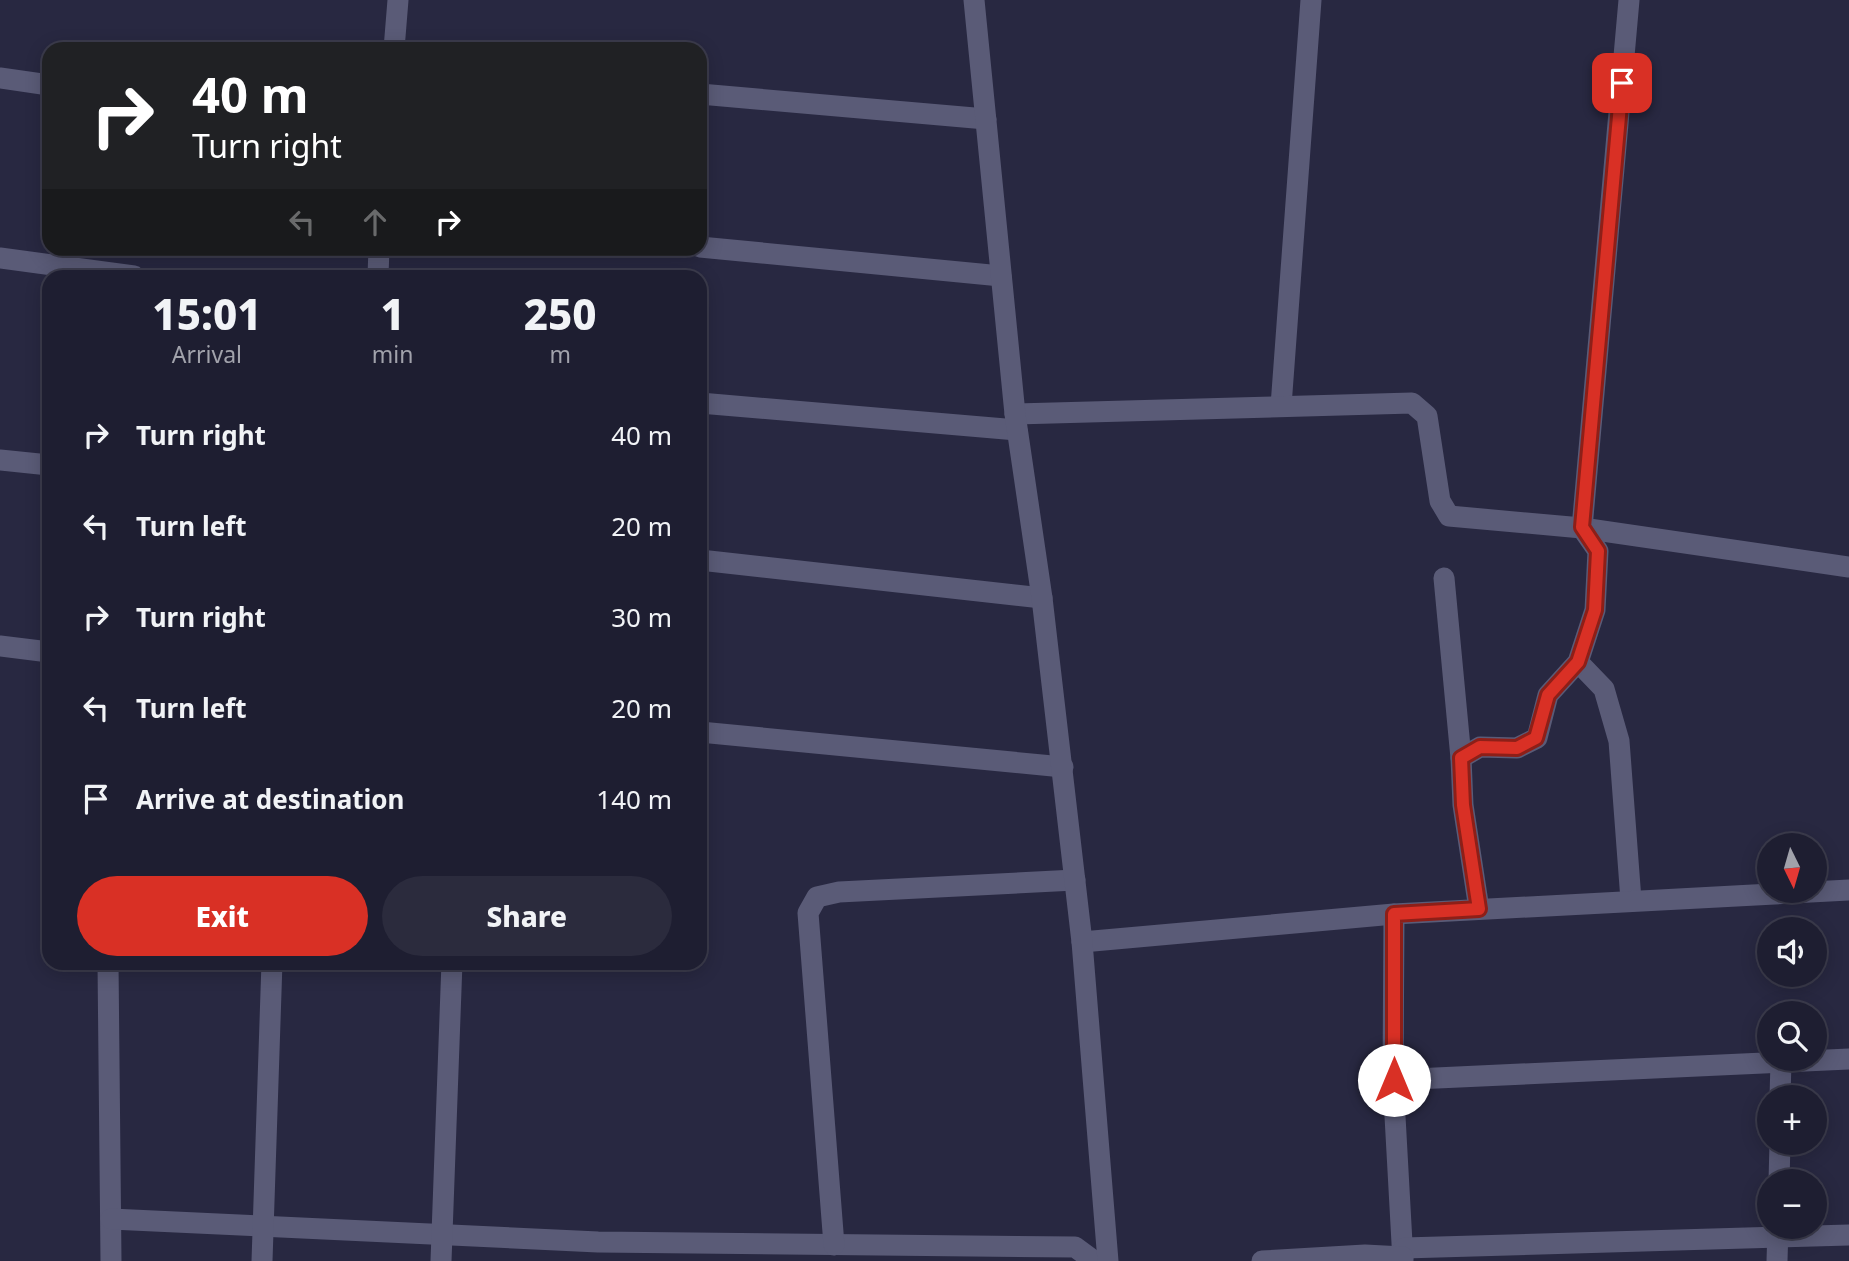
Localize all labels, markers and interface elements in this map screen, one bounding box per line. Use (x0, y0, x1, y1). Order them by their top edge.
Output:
pin (1592, 53, 1652, 113)
text: 40 m (192, 61, 309, 127)
icon: arrive (1603, 64, 1641, 102)
icon: right (77, 70, 168, 161)
text: Turn right (192, 124, 342, 167)
icon: left (283, 203, 321, 241)
icon: ahead (356, 203, 394, 241)
icon: right (429, 203, 467, 241)
text: 15:01 (152, 285, 261, 342)
text: 1 (380, 285, 405, 342)
text: 250 (524, 285, 597, 342)
text: Arrival (172, 338, 242, 370)
text: min (372, 338, 413, 370)
text: m (549, 338, 571, 370)
icon: right (77, 416, 115, 454)
text: Turn right (136, 417, 266, 453)
text: 40 m (611, 417, 672, 453)
icon: left (77, 507, 115, 545)
text: Turn left (136, 508, 247, 544)
text: 20 m (611, 508, 672, 544)
icon: right (77, 598, 115, 636)
text: Turn right (136, 599, 266, 635)
text: 30 m (611, 599, 672, 635)
icon: left (77, 689, 115, 727)
text: Turn left (136, 690, 247, 726)
text: 20 m (611, 690, 672, 726)
icon: arrive (77, 780, 115, 818)
text: Arrive at destination (136, 781, 405, 817)
text: 140 m (596, 781, 672, 817)
north arrow (1757, 833, 1827, 903)
map controls (1757, 833, 1827, 1239)
button: Exit (77, 876, 368, 956)
button: Share (382, 876, 672, 956)
button: sound (1757, 917, 1827, 987)
button: search (1757, 1001, 1827, 1071)
position arrow (1357, 1043, 1431, 1117)
button: + (1757, 1085, 1827, 1155)
button: − (1757, 1169, 1827, 1239)

